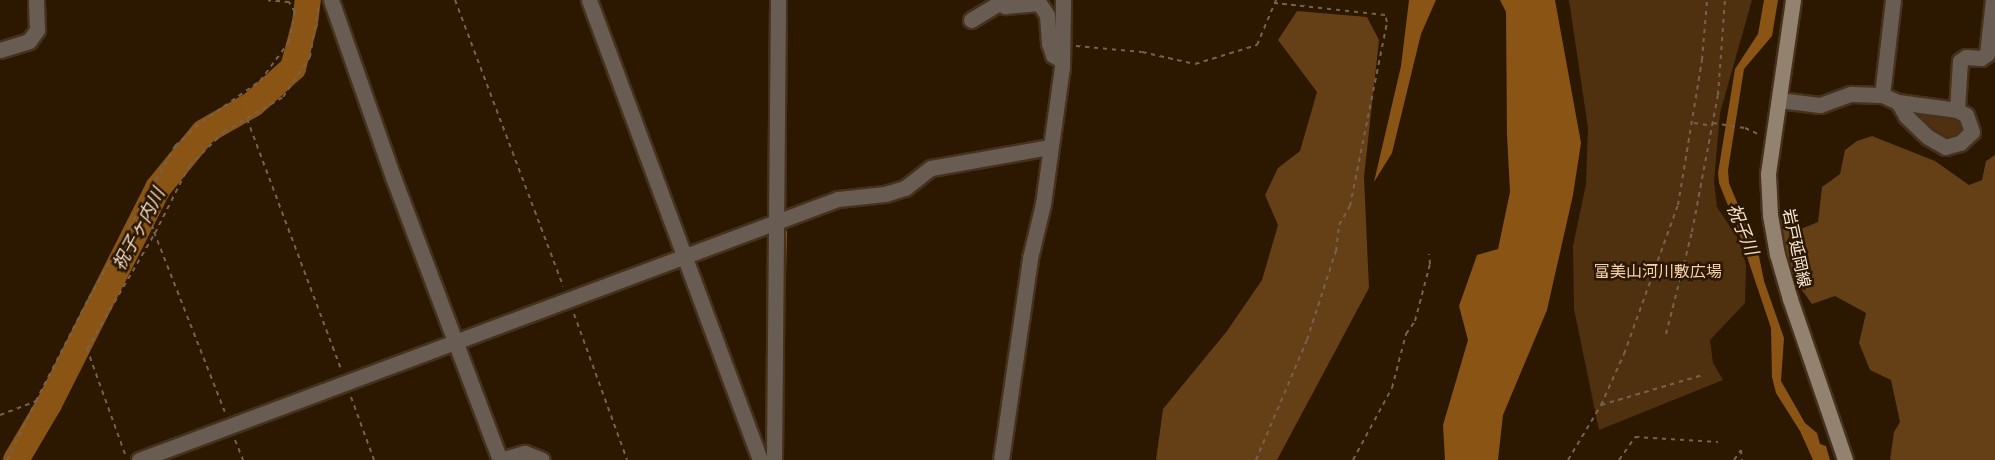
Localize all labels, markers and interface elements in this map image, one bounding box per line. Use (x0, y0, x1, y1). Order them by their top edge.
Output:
water label: 祝子ヶ内川 (107, 184, 169, 274)
water label: 祝子川 (1723, 200, 1763, 258)
street label: 岩戸延岡線 (1779, 207, 1815, 289)
park label: 富美山河川敷広場 (1594, 261, 1722, 281)

